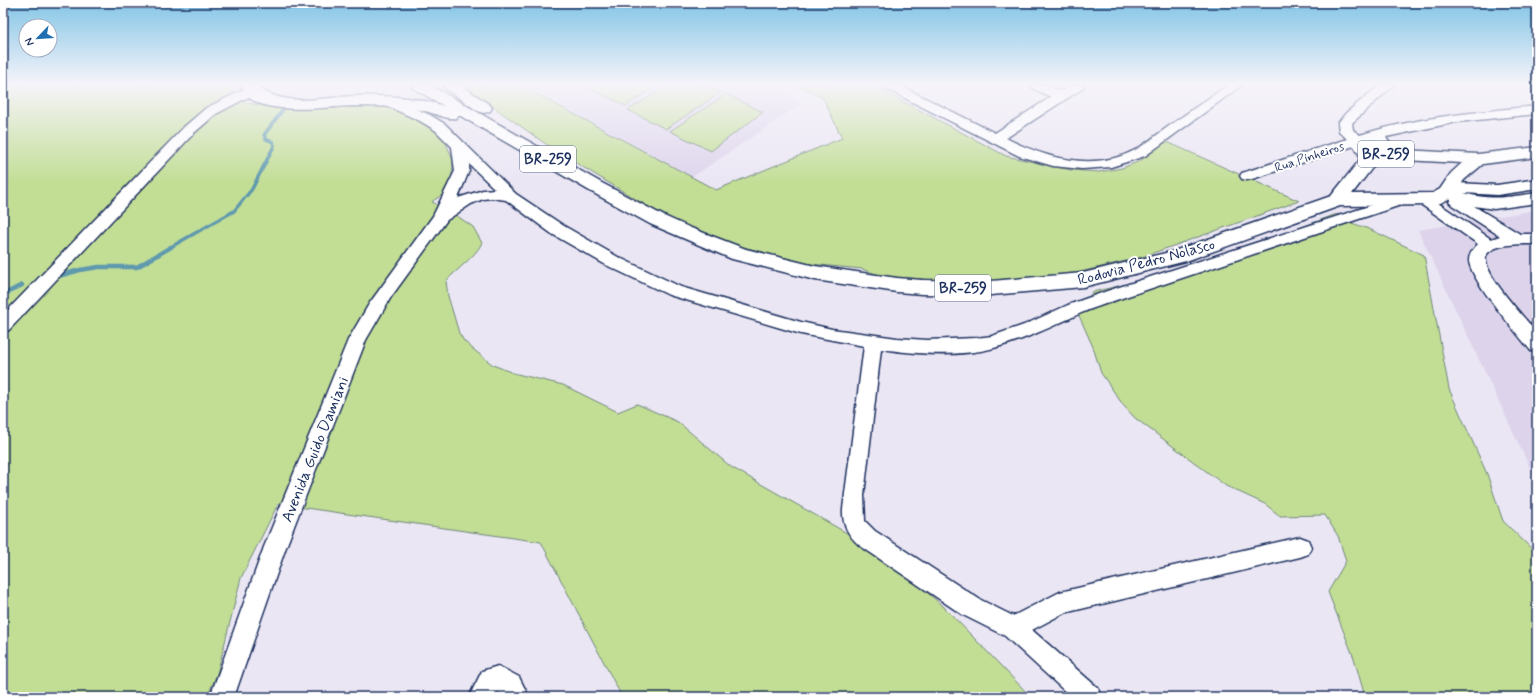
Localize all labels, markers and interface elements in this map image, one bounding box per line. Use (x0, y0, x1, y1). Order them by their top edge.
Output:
north arrow (18, 18, 58, 58)
text: N (22, 36, 38, 48)
street label: Rua Pinheiros (1272, 138, 1347, 177)
road number: BR-259 (1358, 141, 1414, 167)
road number: BR-259 (520, 146, 576, 172)
street label: Rodovia Pedro Nolasco (1075, 234, 1217, 291)
road number: BR-259 (935, 275, 991, 301)
street label: Avenida Guido Damiani (277, 374, 354, 525)

